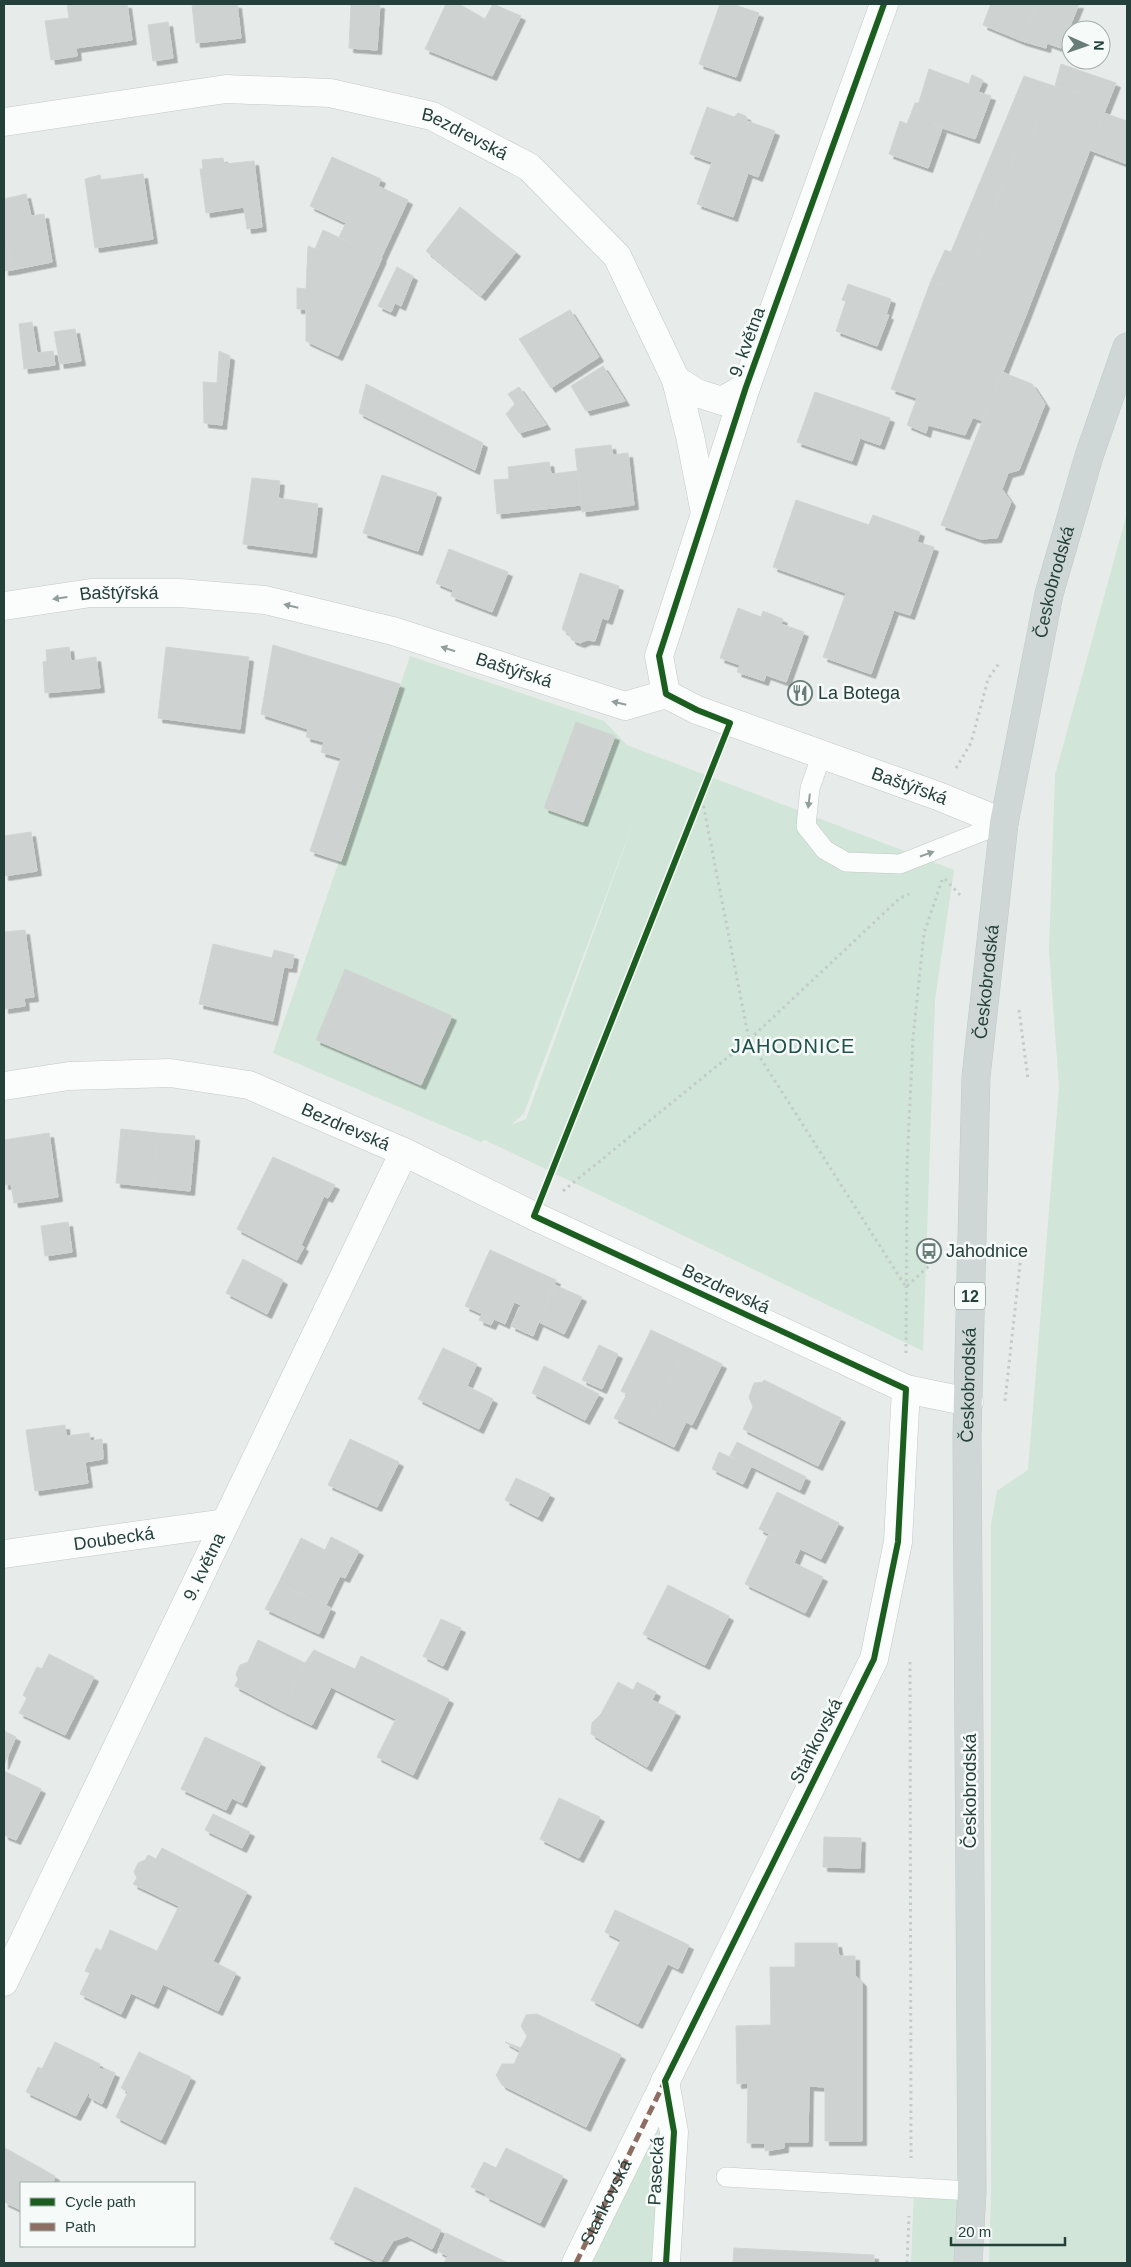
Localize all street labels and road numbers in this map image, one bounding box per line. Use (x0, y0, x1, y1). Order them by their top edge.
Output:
street label: Bezdrevská (420, 104, 512, 164)
street label: 9. května (725, 303, 769, 380)
street label: Českobrodská (1030, 523, 1078, 640)
street label: Baštýřská (78, 583, 160, 605)
street label: Baštýřská (473, 648, 556, 692)
street label: Baštýřská (869, 763, 951, 809)
street label: Českobrodská (969, 923, 1003, 1040)
street label: Bezdrevská (298, 1099, 394, 1155)
street label: Bezdrevská (679, 1260, 774, 1318)
road number: 12 (955, 1282, 985, 1310)
street label: Českobrodská (956, 1326, 980, 1443)
street label: Doubecká (72, 1523, 156, 1554)
street label: 9. května (179, 1529, 229, 1604)
street label: Staňkovská (786, 1694, 846, 1787)
street label: Českobrodská (959, 1732, 980, 1849)
street label: Pasecká (644, 2135, 668, 2206)
street label: Staňkovská (577, 2155, 636, 2248)

